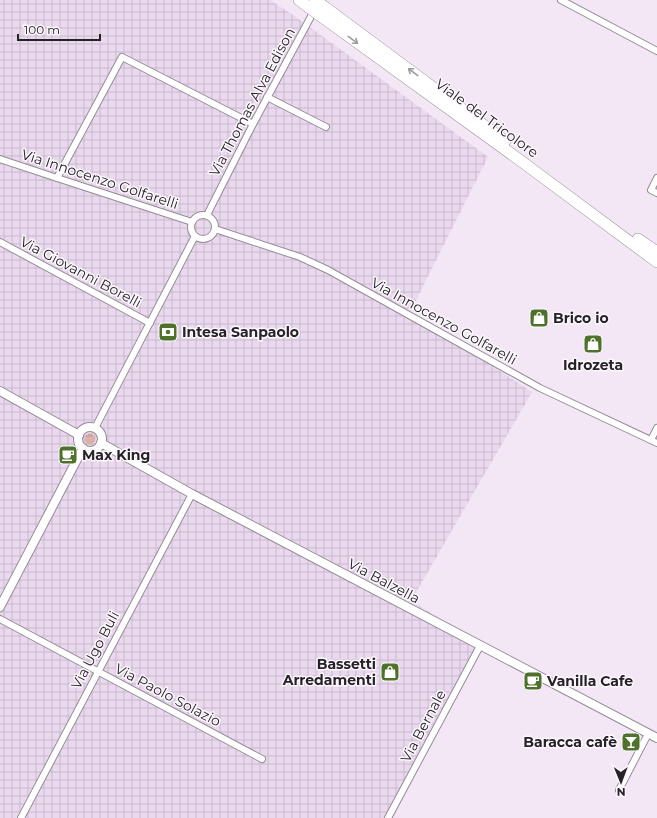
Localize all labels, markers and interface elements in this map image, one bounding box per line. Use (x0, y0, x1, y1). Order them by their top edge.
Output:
scale bar (18, 16, 100, 42)
text: 100 m (24, 22, 60, 37)
street label: Via Thomas Alva Edison (205, 25, 299, 179)
one-way arrow (348, 35, 359, 44)
one-way arrow (408, 68, 419, 77)
street label: Viale del Tricolore (432, 75, 542, 161)
street label: Via Innocenzo Golfarelli (19, 145, 181, 213)
street label: Via Giovanni Borelli (17, 232, 145, 312)
street label: Via Innocenzo Golfarelli (368, 273, 520, 369)
shop icon: Brico io (528, 307, 550, 329)
place label: Brico io (553, 309, 609, 327)
bank icon: Intesa Sanpaolo (157, 321, 179, 343)
place label: Intesa Sanpaolo (182, 323, 299, 341)
shop icon: Idrozeta (582, 333, 604, 355)
place label: Idrozeta (563, 356, 623, 374)
cafe icon: Max King (57, 444, 79, 466)
place label: Max King (82, 446, 150, 464)
street label: Via Balzella (345, 554, 423, 608)
street label: Via Ugo Buli (67, 608, 123, 692)
place label: Bassetti Arredamenti (282, 655, 376, 689)
street label: Via Paolo Solazio (112, 659, 224, 731)
shop icon: Bassetti Arredamenti (379, 661, 401, 683)
cafe icon: Vanilla Cafe (522, 670, 544, 692)
place label: Vanilla Cafe (546, 672, 633, 690)
street label: Via Bernale (396, 687, 450, 765)
bar icon: Baracca cafè (620, 731, 642, 753)
place label: Baracca cafè (523, 733, 617, 751)
north arrow (601, 762, 641, 802)
text: N (617, 785, 626, 799)

